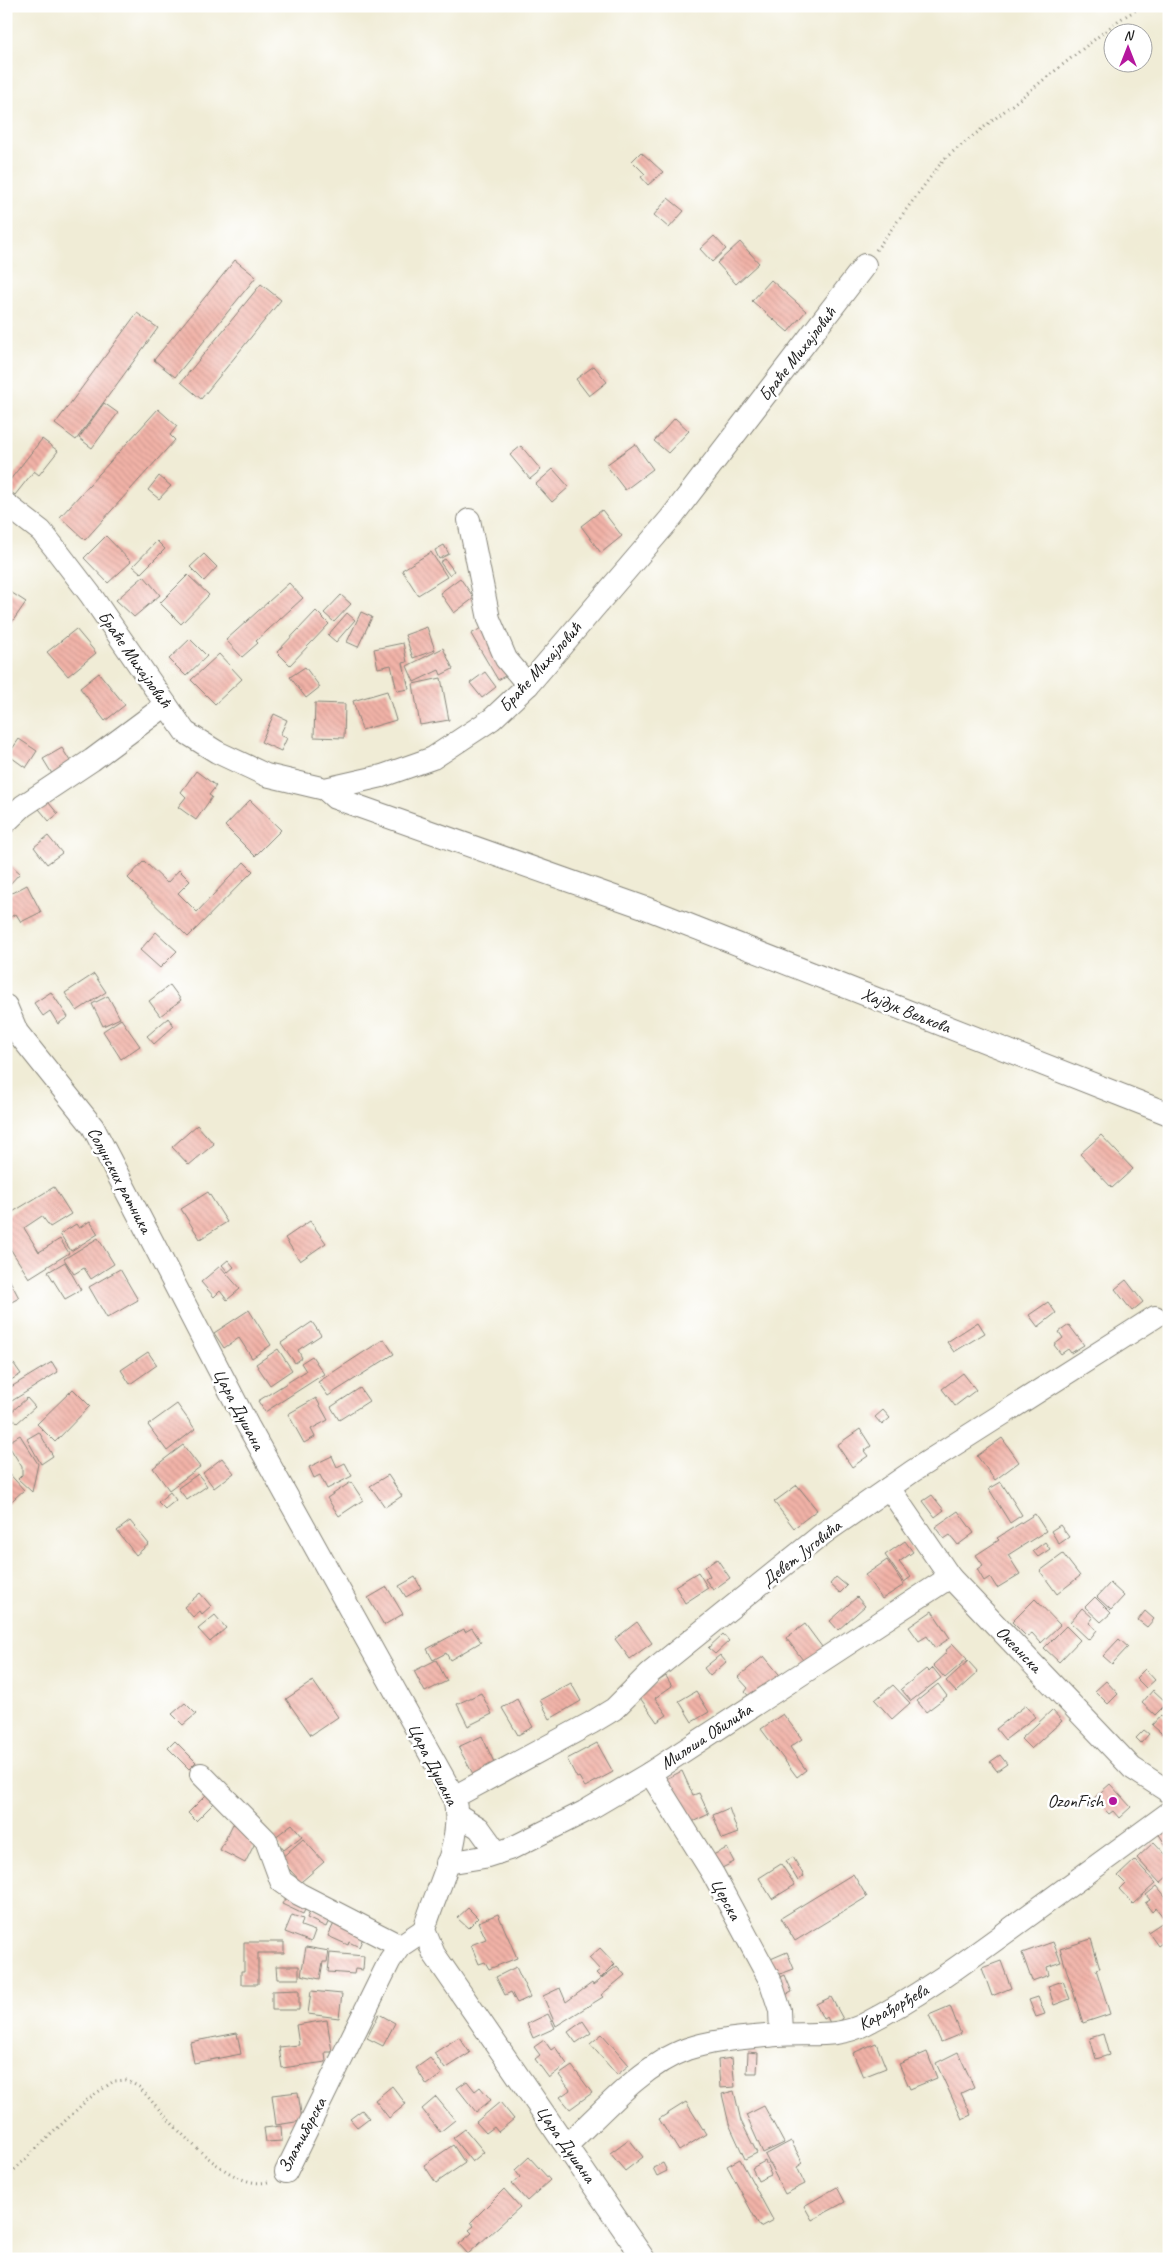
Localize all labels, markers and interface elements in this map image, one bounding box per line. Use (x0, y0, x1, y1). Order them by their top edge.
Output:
north arrow (1102, 22, 1152, 72)
text: N (1124, 27, 1135, 44)
street label: Браће Михајловић (753, 302, 841, 405)
street label: Браће Михајловић (93, 606, 177, 713)
street label: Браће Михајловић (494, 617, 587, 716)
street label: Хајдук Вељкова (858, 982, 955, 1038)
street label: Солунских ратника (83, 1123, 158, 1238)
street label: Цара Душана (208, 1364, 271, 1455)
street label: Девет Југовића (757, 1514, 846, 1591)
street label: Океанска (991, 1621, 1048, 1678)
street label: Милоша Обилића (656, 1697, 757, 1774)
street label: Цара Душана (403, 1719, 464, 1810)
place label: OzonFish (1047, 1790, 1105, 1812)
marker: OzonFish (1107, 1795, 1119, 1807)
street label: Церска (706, 1874, 747, 1925)
street label: Карађорђева (854, 1978, 933, 2035)
street label: Златиборска (273, 2093, 332, 2176)
street label: Цара Душана (531, 2101, 602, 2188)

